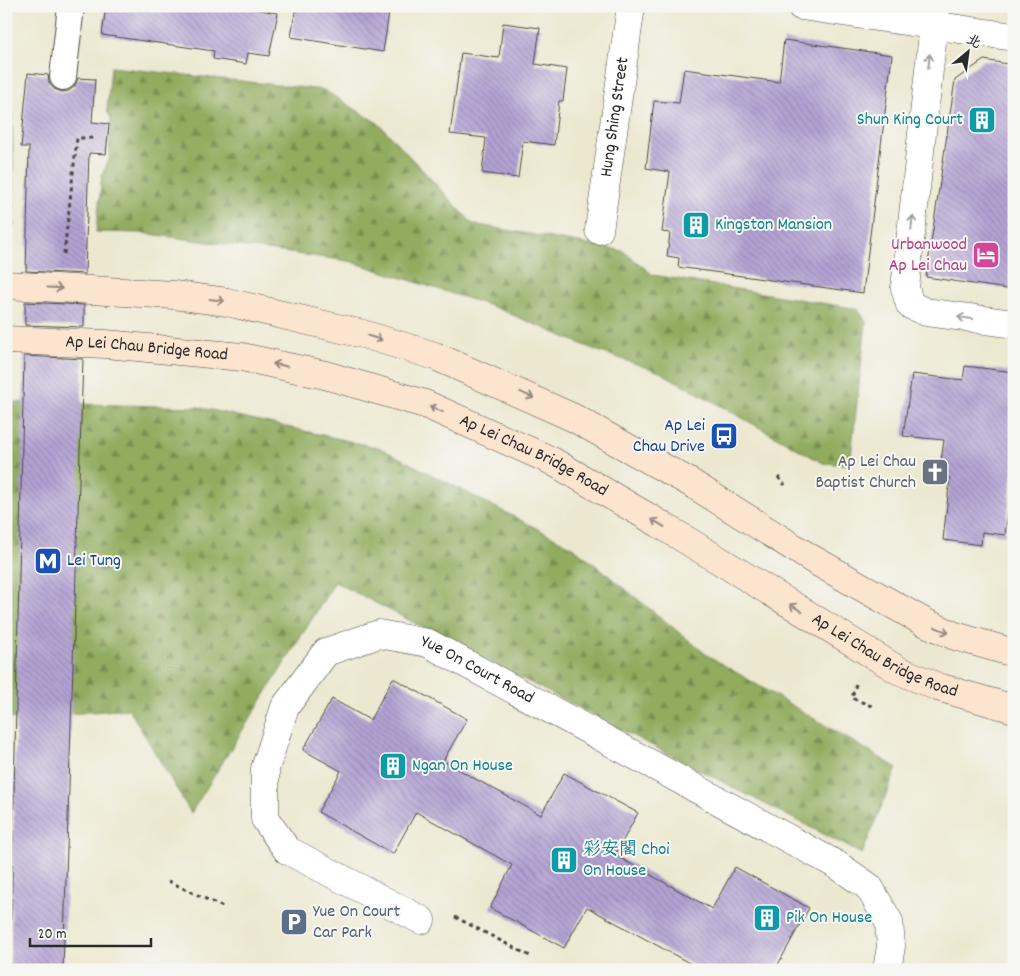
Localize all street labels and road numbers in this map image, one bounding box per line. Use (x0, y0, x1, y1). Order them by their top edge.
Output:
street label: Hung Shing Street (594, 55, 636, 179)
street label: Ap Lei Chau Bridge Road (65, 330, 229, 368)
street label: Ap Lei Chau Bridge Road (455, 408, 612, 503)
street label: Ap Lei Chau Bridge Road (806, 607, 961, 705)
street label: Yue On Court Road (420, 630, 538, 711)

